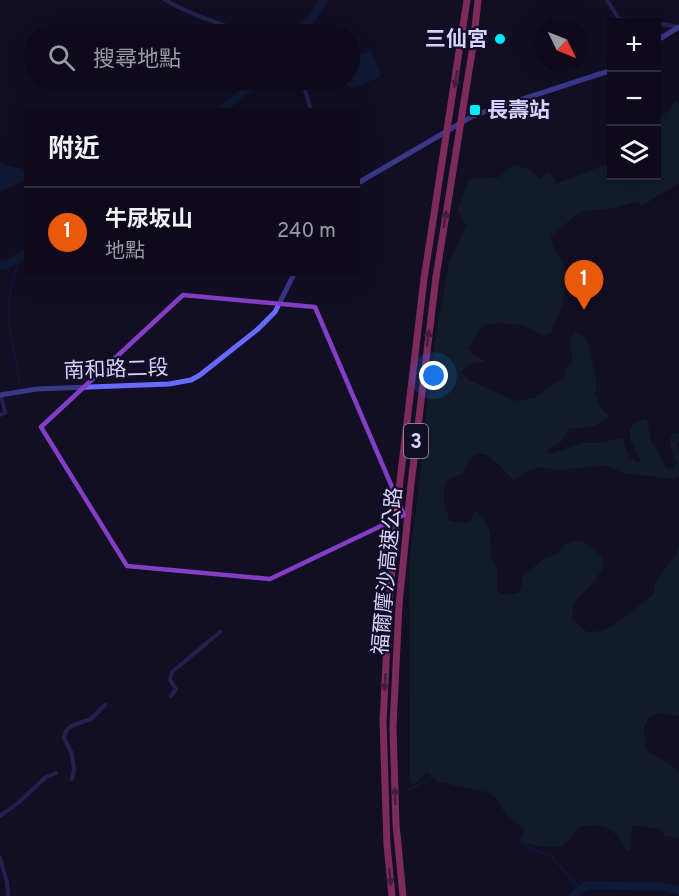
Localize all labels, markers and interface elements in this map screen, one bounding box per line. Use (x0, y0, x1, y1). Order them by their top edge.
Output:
north arrow (535, 18, 589, 72)
map controls (607, 18, 661, 180)
button: + (607, 18, 661, 72)
search box (24, 24, 360, 90)
place label: 三仙宮 (425, 27, 488, 54)
marker: 三仙宮 (493, 32, 507, 46)
icon: search (45, 41, 78, 74)
text: 搜尋地點 (93, 47, 181, 74)
one-way arrow (451, 69, 460, 88)
button: − (607, 72, 661, 126)
place label: 長壽站 (487, 98, 550, 125)
marker: 長壽站 (468, 103, 482, 117)
button: layers (607, 126, 661, 180)
text: 附近 (48, 134, 100, 167)
text: 牛尿坂山 (105, 207, 193, 234)
one-way arrow (441, 210, 450, 229)
text: 1 (64, 219, 72, 245)
text: 240 m (277, 219, 336, 245)
text: 地點 (105, 239, 145, 265)
pin: 1 (564, 260, 604, 310)
one-way arrow (424, 328, 433, 347)
street label: 南和路二段 (63, 355, 169, 386)
your location (419, 361, 448, 390)
road number: 3 (404, 424, 428, 458)
street label: 福爾摩沙高速公路 (368, 486, 409, 656)
one-way arrow (380, 673, 390, 692)
one-way arrow (391, 786, 400, 805)
one-way arrow (386, 867, 395, 886)

